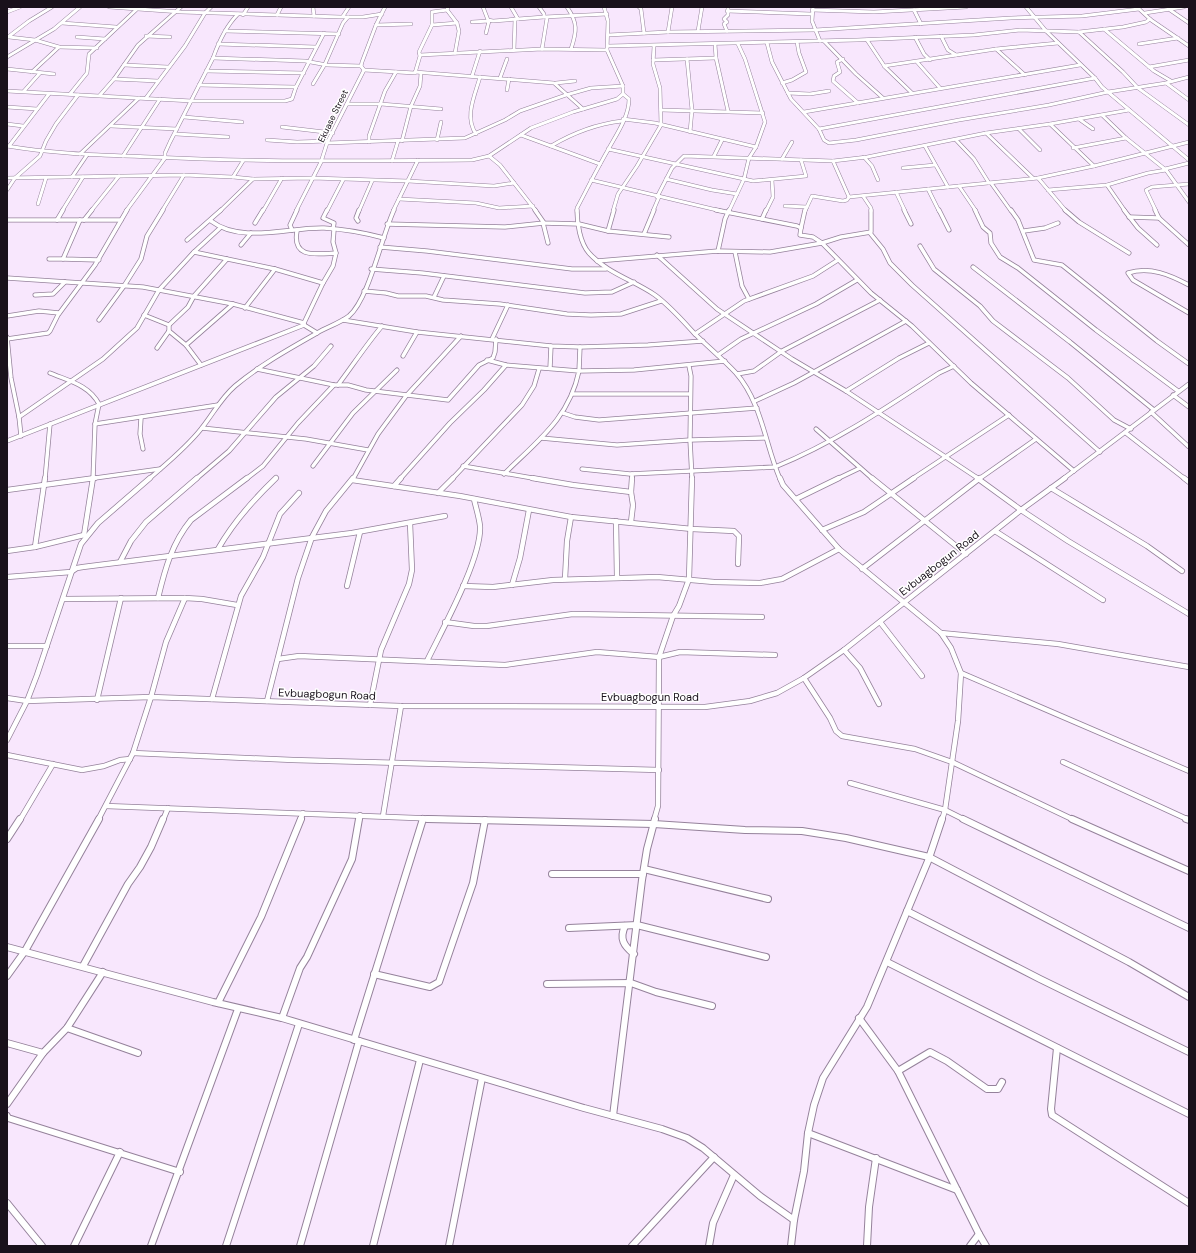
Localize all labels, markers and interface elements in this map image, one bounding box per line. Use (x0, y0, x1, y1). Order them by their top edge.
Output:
street label: Ekuase Street (315, 87, 351, 144)
street label: Evbuagbogun Road (896, 527, 982, 599)
street label: Evbuagbogun Road (278, 685, 376, 703)
street label: Evbuagbogun Road (601, 690, 699, 704)

